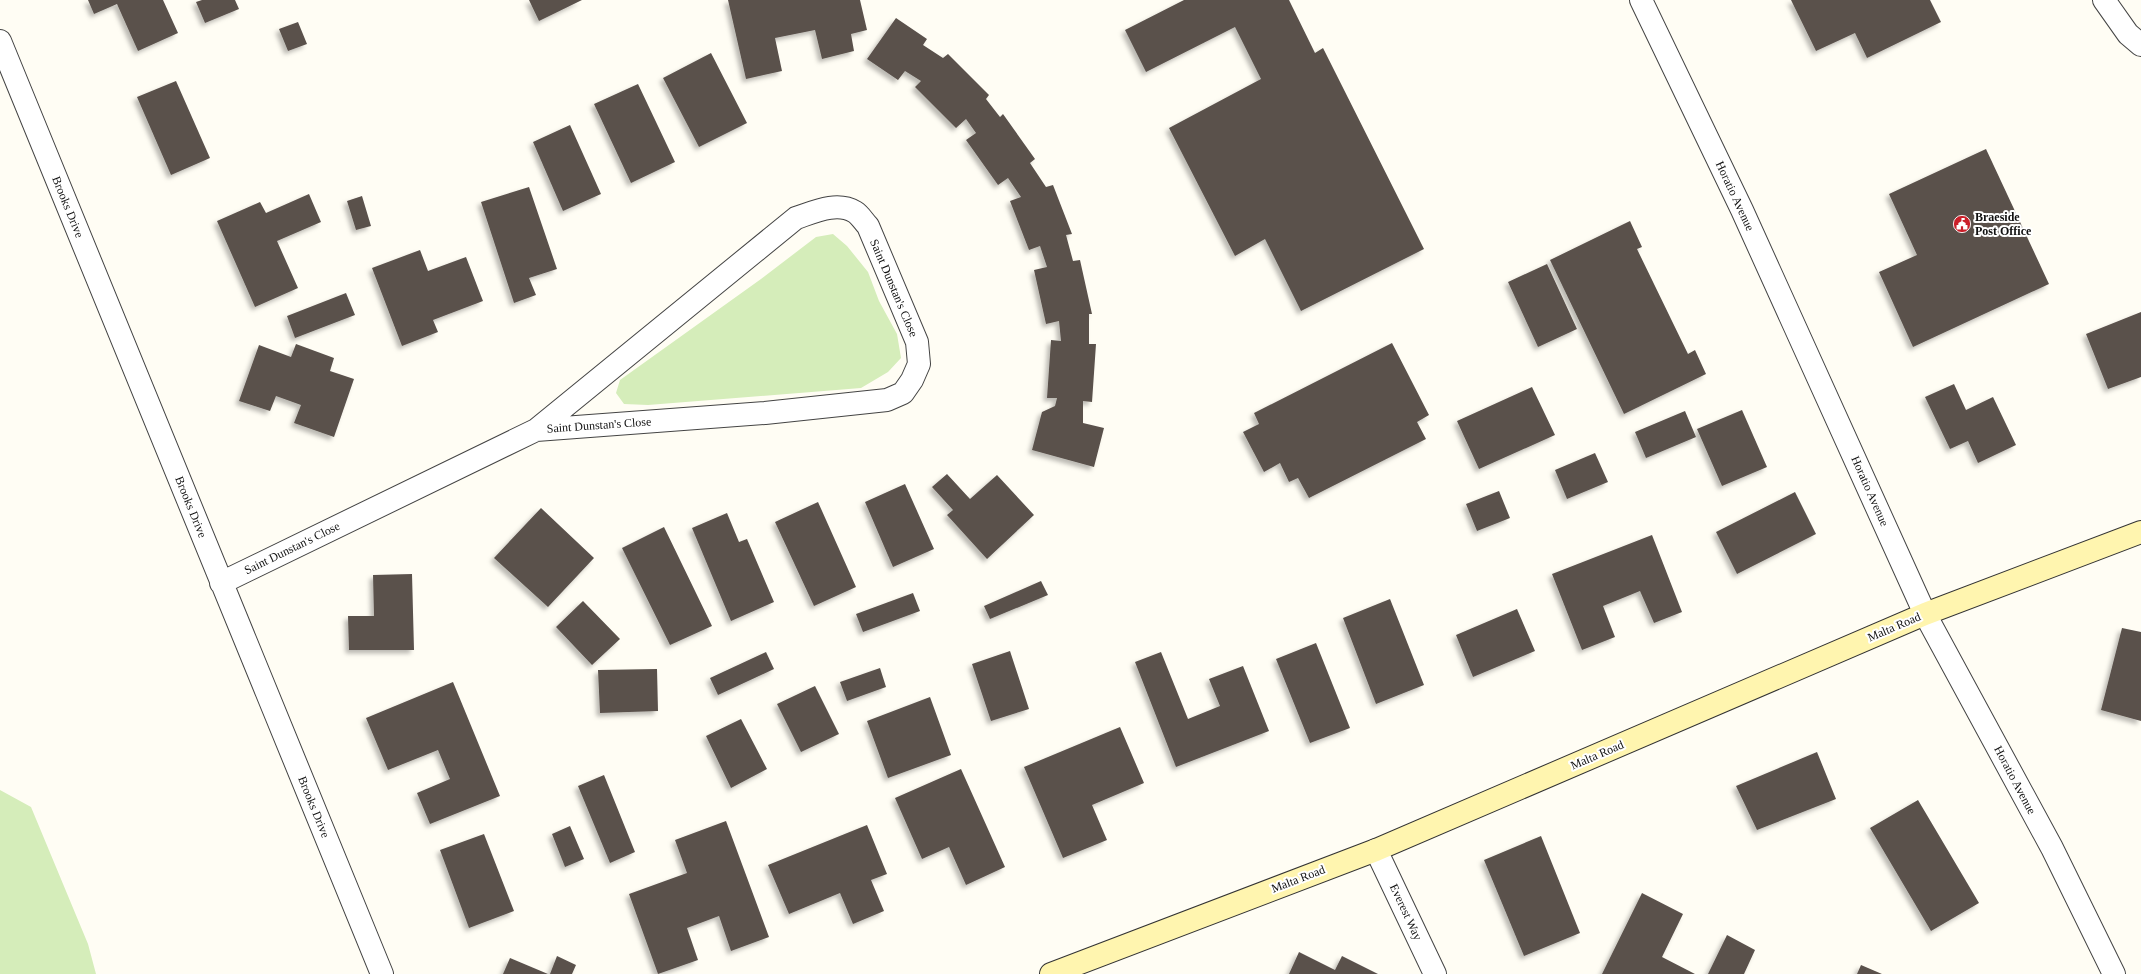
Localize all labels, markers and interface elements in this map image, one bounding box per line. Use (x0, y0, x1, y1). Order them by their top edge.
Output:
street label: Horatio Avenue (1713, 159, 1757, 233)
street label: Brooks Drive (49, 174, 87, 240)
place label: Braeside Post Office (1975, 210, 2032, 238)
public building icon: Braeside Post Office (1952, 214, 1972, 234)
street label: Saint Dunstan's Close (867, 237, 921, 339)
street label: Saint Dunstan's Close (546, 414, 652, 436)
street label: Horatio Avenue (1848, 454, 1892, 528)
street label: Brooks Drive (172, 474, 210, 540)
street label: Saint Dunstan's Close (242, 519, 342, 577)
street label: Malta Road (1865, 610, 1923, 644)
street label: Malta Road (1568, 738, 1626, 772)
street label: Horatio Avenue (1991, 743, 2039, 817)
street label: Brooks Drive (295, 774, 333, 840)
street label: Malta Road (1269, 862, 1327, 896)
street label: Everest Way (1387, 882, 1425, 942)

